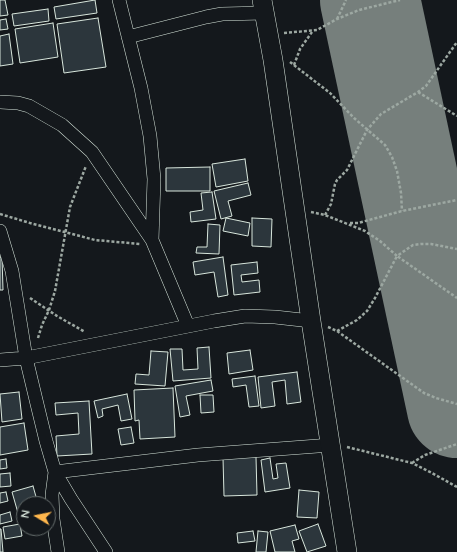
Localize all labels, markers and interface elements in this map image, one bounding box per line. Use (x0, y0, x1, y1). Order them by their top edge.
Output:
north arrow (16, 496, 56, 536)
text: N (18, 509, 33, 519)

